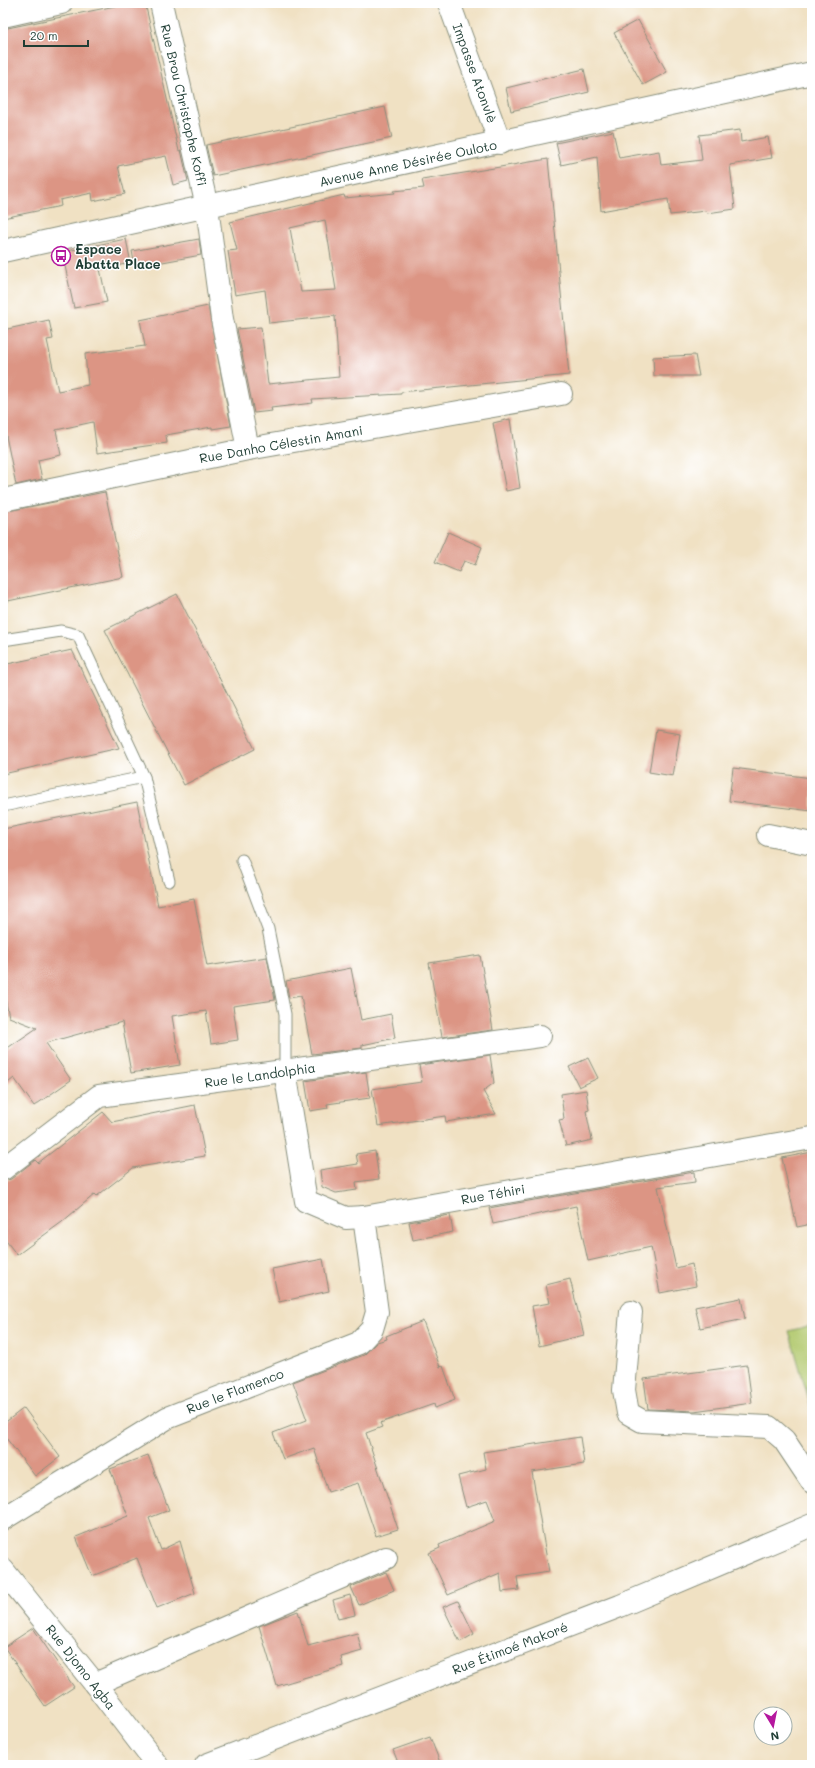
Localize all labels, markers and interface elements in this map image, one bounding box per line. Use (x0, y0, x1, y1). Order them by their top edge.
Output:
street label: Impasse Atonvlè (450, 21, 501, 125)
scale bar (24, 22, 88, 48)
street label: Rue Brou Christophe Koffi (158, 22, 211, 187)
text: 20 m (30, 27, 58, 43)
street label: Avenue Anne Désirée Ouloto (318, 135, 498, 190)
place label: Espace Abatta Place (75, 240, 161, 272)
bus stop icon: Espace Abatta Place (50, 245, 72, 267)
street label: Rue Danho Célestin Amani (198, 421, 364, 466)
street label: Rue le Landolphia (203, 1058, 317, 1091)
street label: Rue Téhiri (460, 1180, 526, 1208)
street label: Rue le Flamenco (184, 1364, 286, 1417)
street label: Rue Étimoé Makoré (449, 1618, 570, 1677)
street label: Rue Djomo Agba (43, 1621, 120, 1713)
north arrow (753, 1706, 793, 1746)
text: N (769, 1728, 780, 1744)

